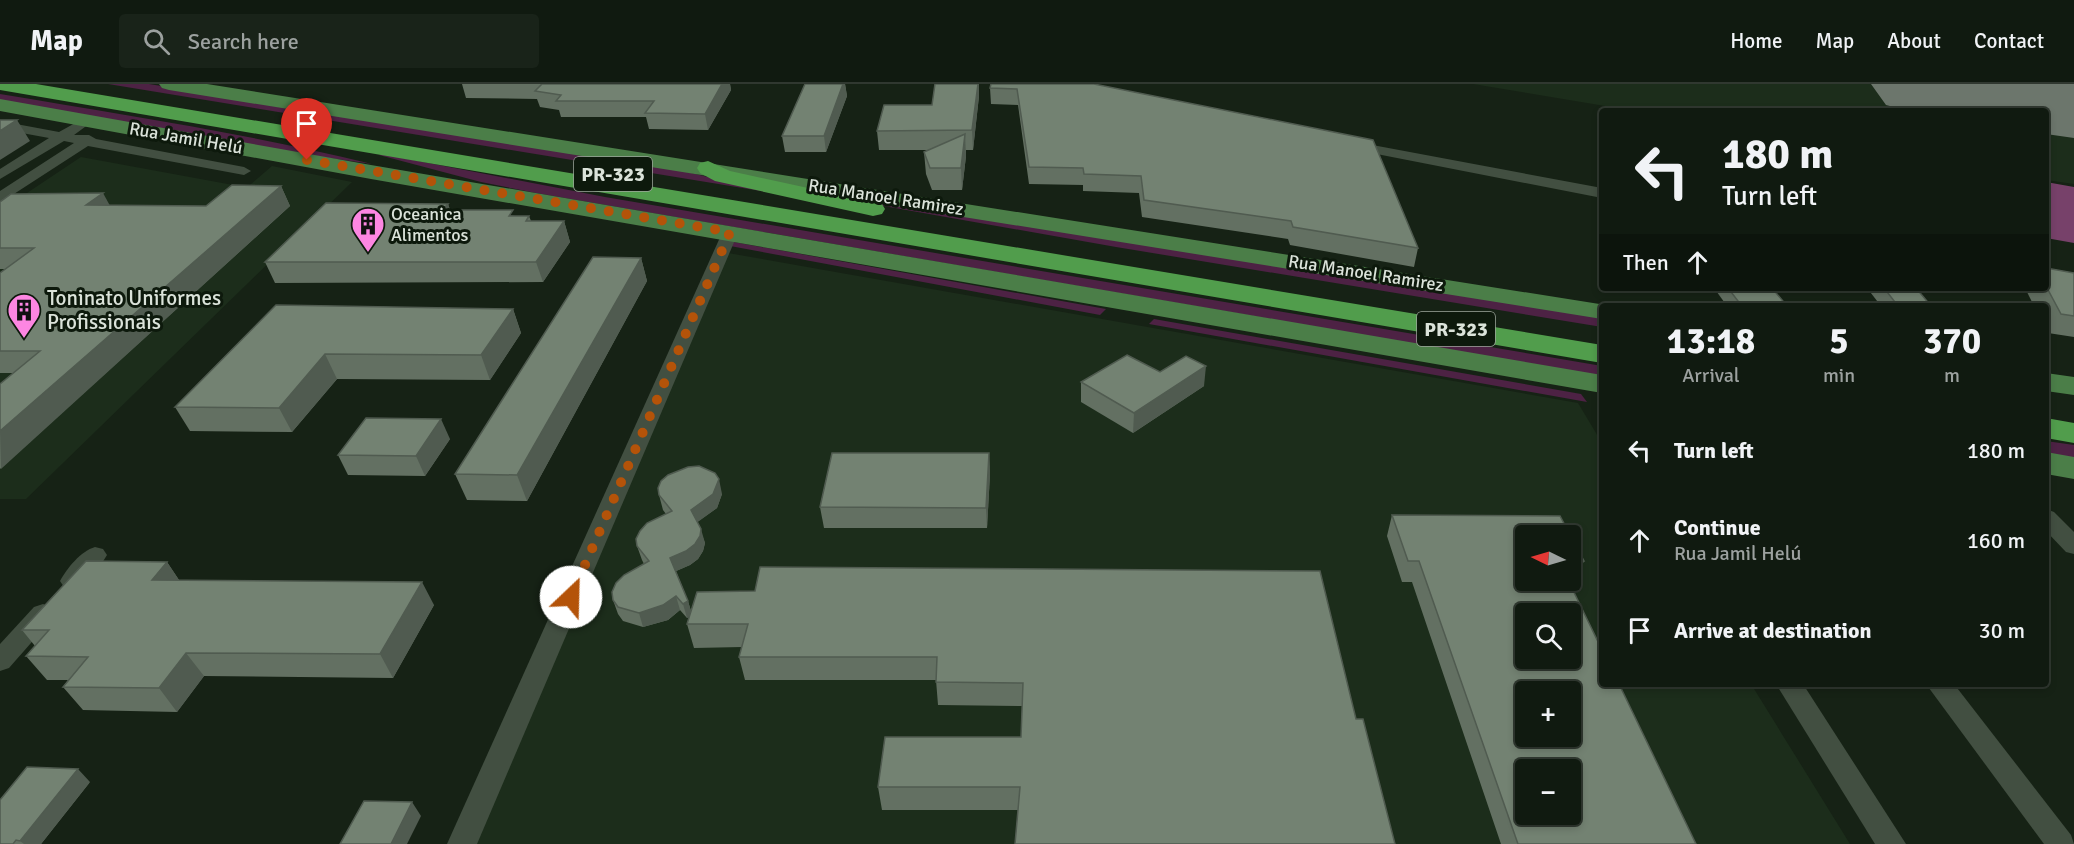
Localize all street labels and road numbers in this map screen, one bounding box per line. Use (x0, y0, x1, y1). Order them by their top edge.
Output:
street label: Rua Jamil Helú (128, 117, 244, 159)
road number: PR-323 (574, 157, 652, 191)
street label: Rua Manoel Ramirez (807, 174, 965, 220)
street label: Rua Manoel Ramirez (1287, 250, 1445, 296)
road number: PR-323 (1417, 312, 1495, 346)

